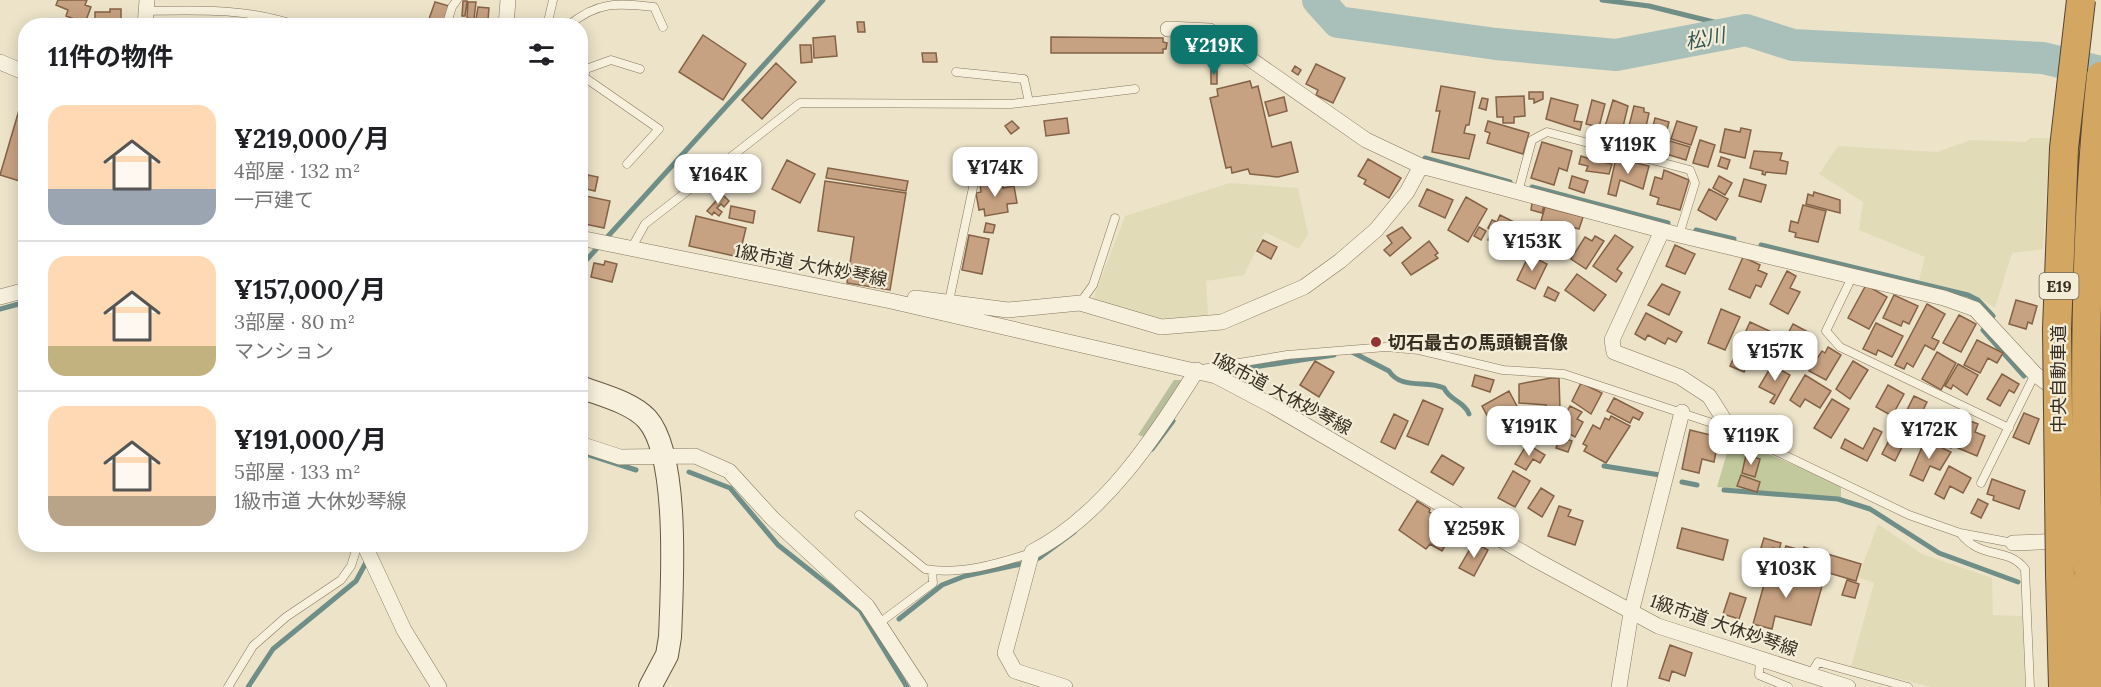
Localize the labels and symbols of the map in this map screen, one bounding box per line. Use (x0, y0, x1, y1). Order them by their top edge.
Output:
water label: 松川 (1683, 22, 1729, 54)
pin: ¥219K (1172, 25, 1256, 76)
pin: ¥119K (1586, 124, 1670, 175)
pin: ¥174K (953, 147, 1037, 198)
pin: ¥164K (676, 154, 760, 205)
pin: ¥153K (1490, 221, 1574, 272)
street label: 1級市道 大休妙琴線 (733, 239, 889, 291)
road number: E19 (2040, 273, 2078, 299)
street label: 中央自動車道 (2047, 325, 2070, 433)
place label: 切石最古の馬頭観音像 (1388, 331, 1568, 354)
pin: ¥157K (1733, 331, 1817, 382)
marker: 切石最古の馬頭観音像 (1369, 335, 1383, 349)
street label: 1級市道 大休妙琴線 (1208, 346, 1356, 440)
pin: ¥191K (1487, 406, 1571, 457)
pin: ¥172K (1887, 409, 1971, 460)
pin: ¥119K (1709, 415, 1793, 466)
pin: ¥259K (1432, 508, 1516, 559)
pin: ¥103K (1744, 548, 1828, 599)
street label: 1級市道 大休妙琴線 (1647, 589, 1801, 661)

